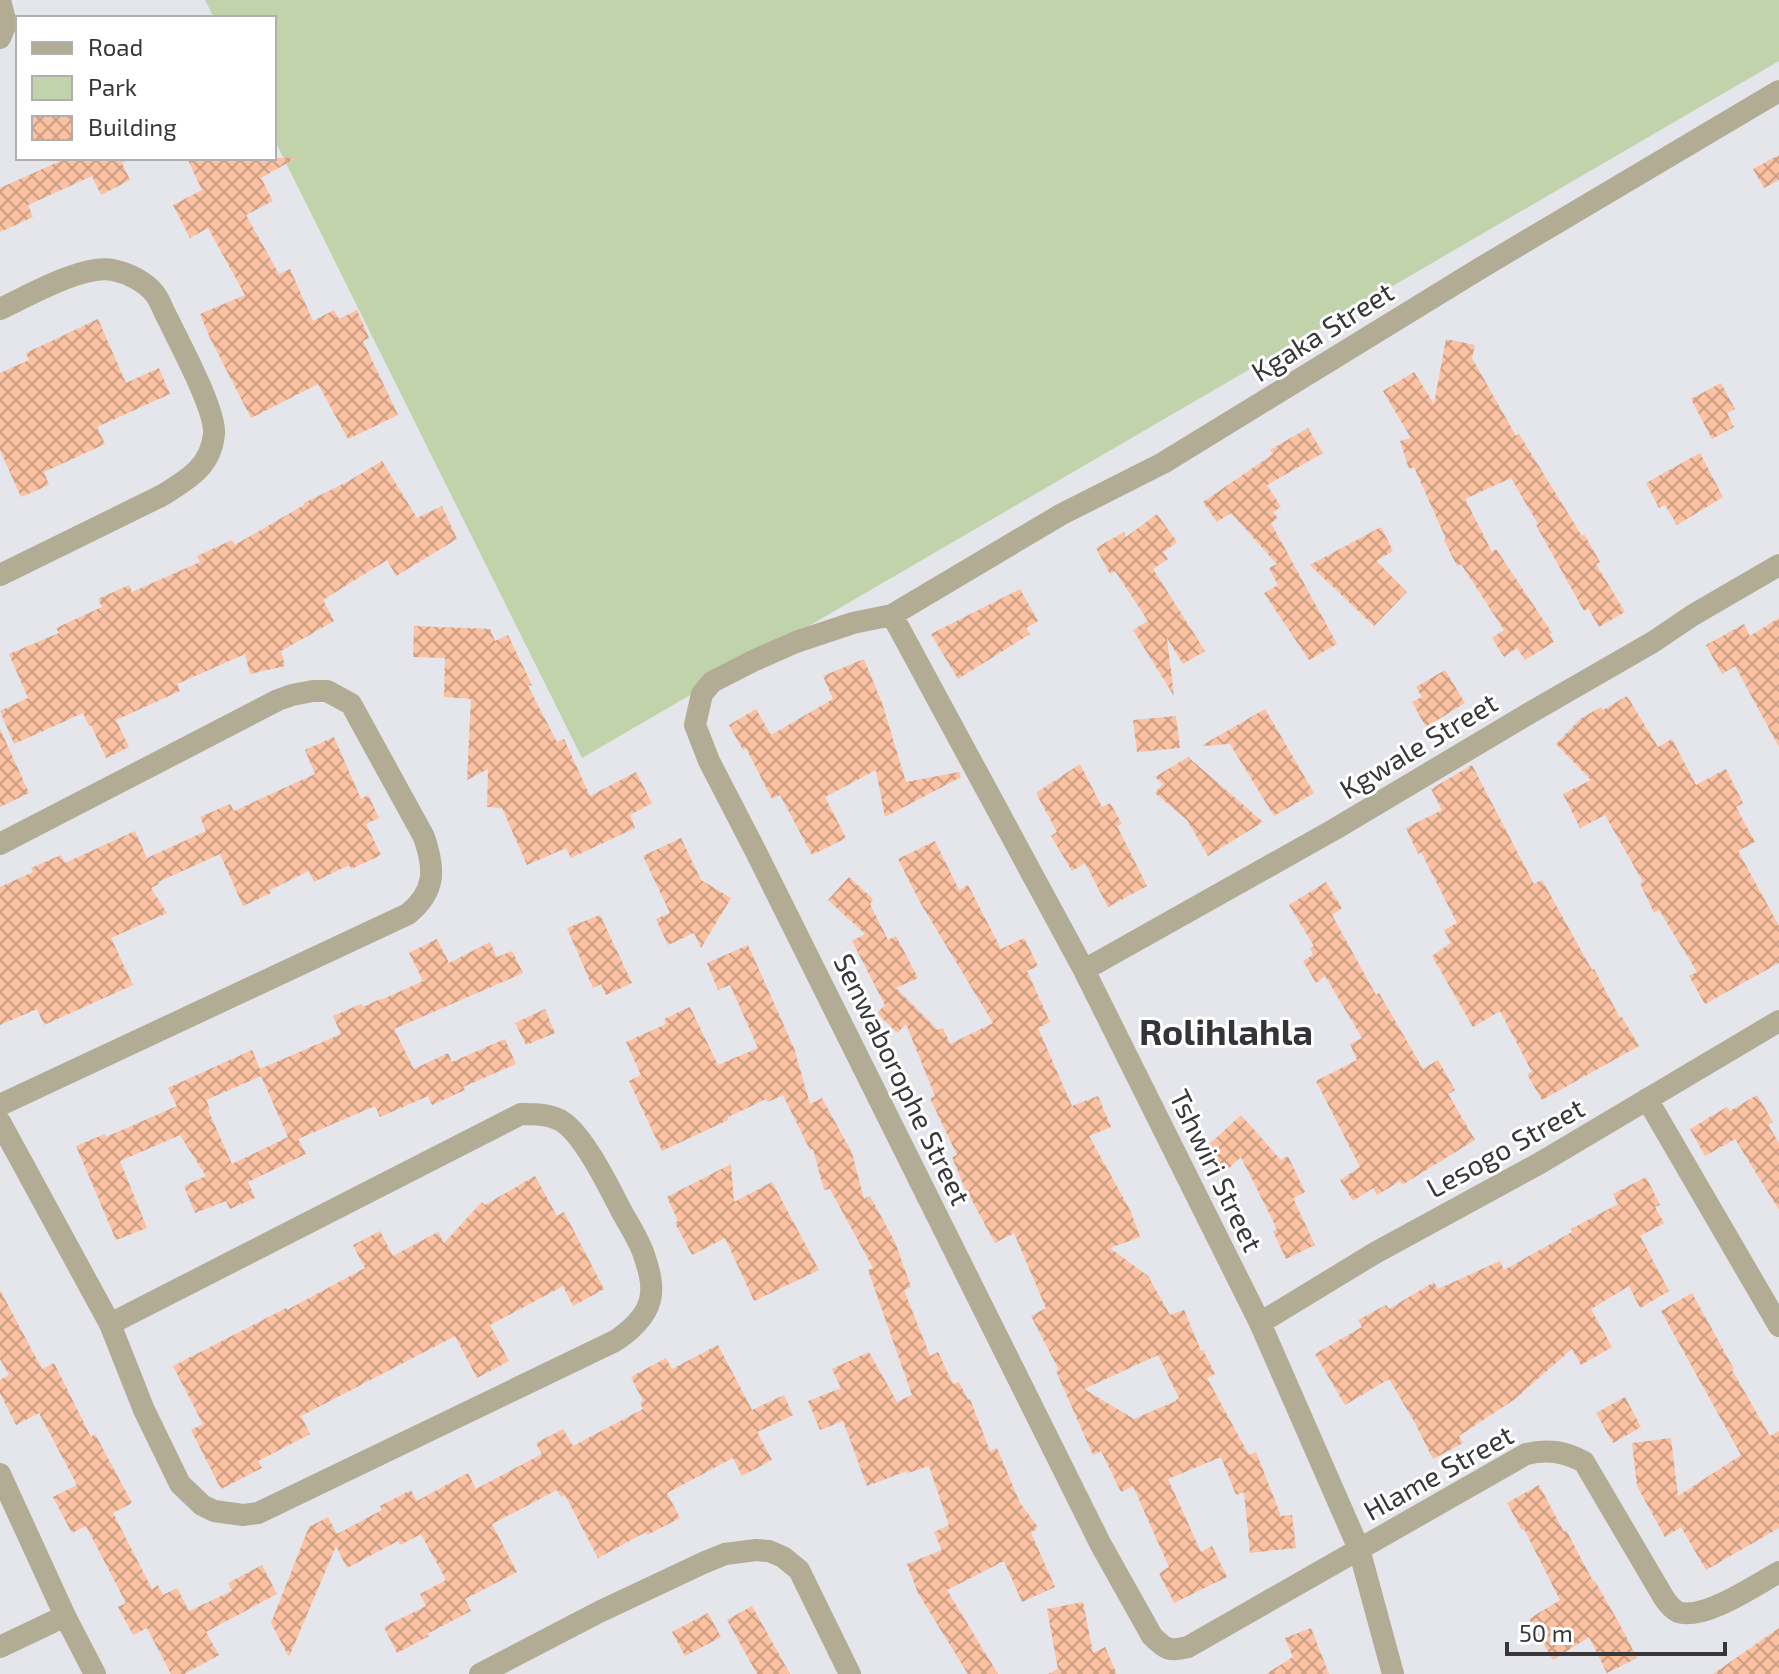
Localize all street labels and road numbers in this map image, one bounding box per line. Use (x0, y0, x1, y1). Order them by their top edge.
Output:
street label: Kgaka Street (1245, 274, 1399, 388)
street label: Kgwale Street (1333, 685, 1503, 805)
street label: Senwaborophe Street (827, 948, 979, 1210)
street label: Tshwiri Street (1163, 1083, 1271, 1257)
street label: Lesogo Street (1420, 1090, 1590, 1204)
street label: Hlame Street (1357, 1417, 1519, 1527)

